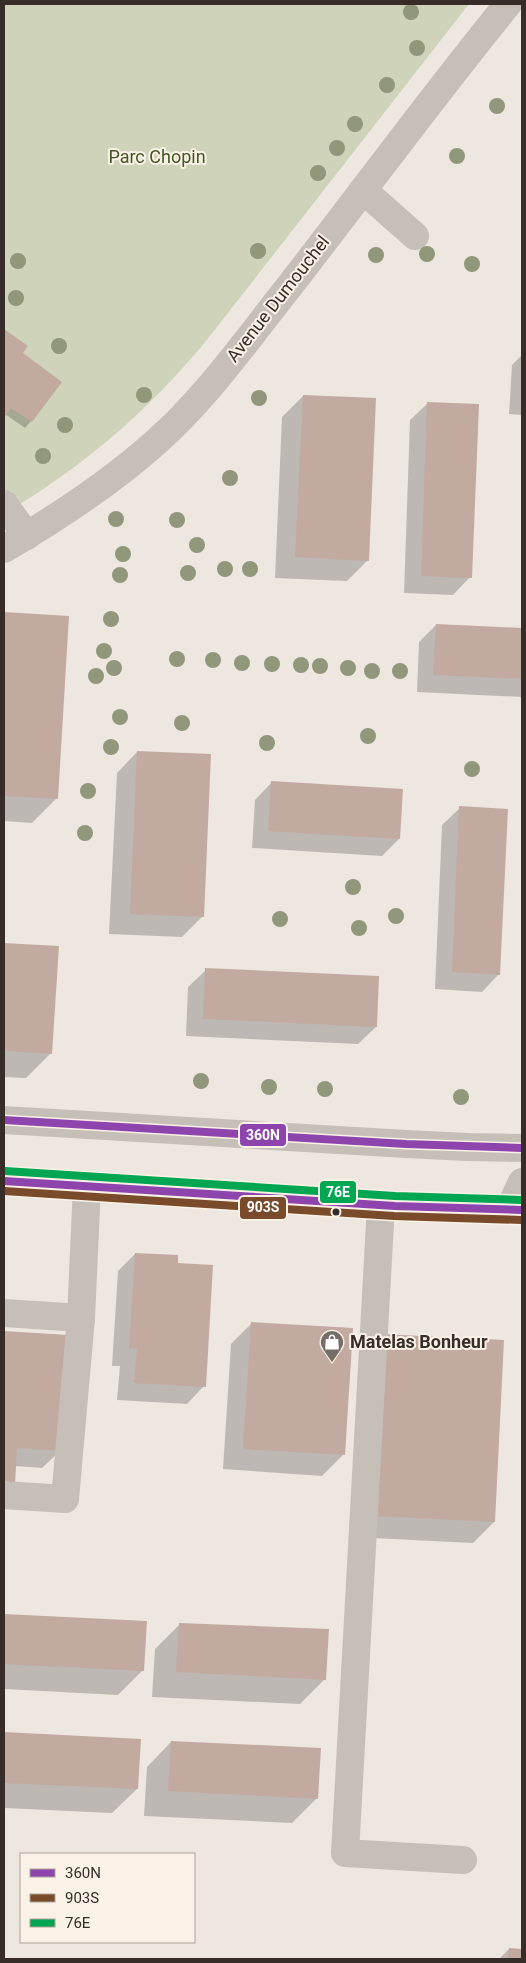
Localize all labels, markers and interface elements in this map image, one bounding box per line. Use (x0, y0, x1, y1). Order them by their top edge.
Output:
park label: Parc Chopin (108, 146, 206, 167)
street label: Avenue Dumouchel (222, 231, 333, 366)
line badge: 360N (239, 1123, 287, 1147)
text: 360N (246, 1127, 280, 1143)
line badge: 76E (319, 1180, 357, 1204)
text: 76E (326, 1184, 350, 1200)
line badge: 903S (239, 1196, 287, 1220)
text: 903S (247, 1199, 280, 1215)
unlabelled marker (331, 1207, 341, 1217)
shop icon: Matelas Bonheur (319, 1329, 345, 1363)
place label: Matelas Bonheur (350, 1331, 488, 1352)
legend (20, 1853, 195, 1943)
text: 360N (65, 1864, 101, 1882)
text: 903S (65, 1889, 99, 1907)
text: 76E (65, 1914, 91, 1932)

